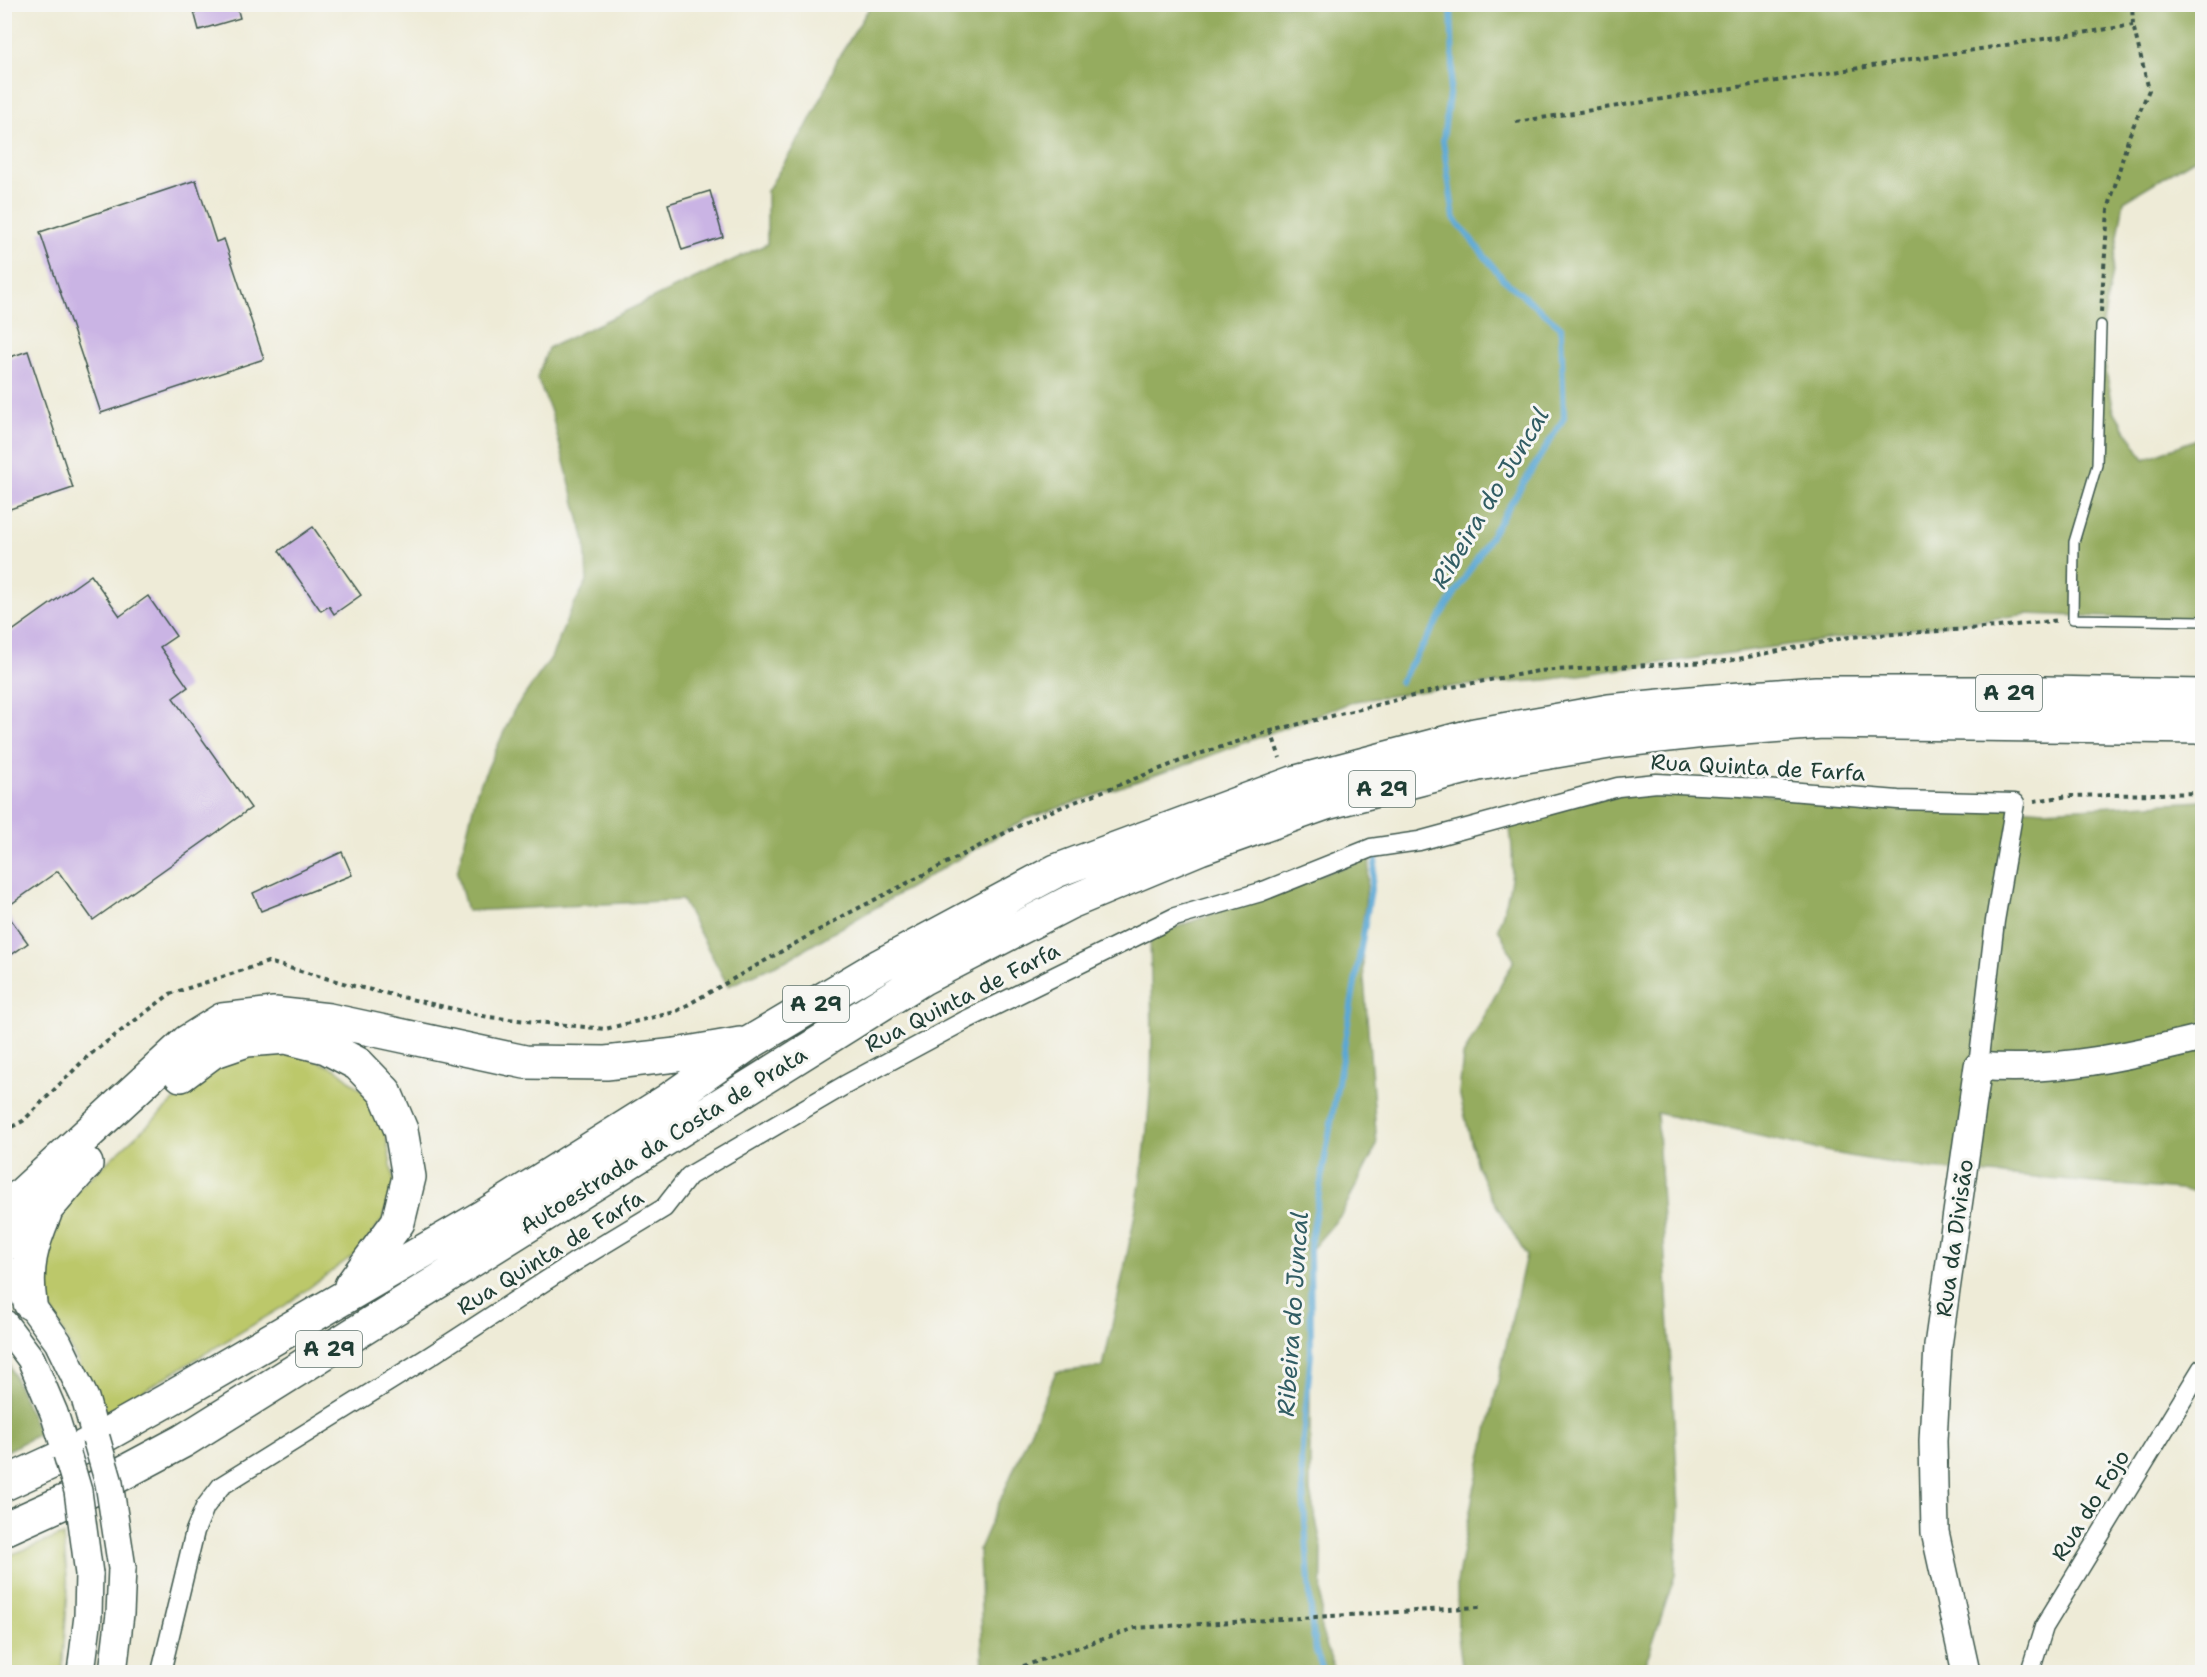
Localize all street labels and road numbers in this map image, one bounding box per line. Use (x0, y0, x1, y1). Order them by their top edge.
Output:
road number: A 29 (1976, 675, 2042, 711)
street label: Rua Quinta de Farfa (1650, 747, 1866, 788)
road number: A 29 (1349, 771, 1415, 807)
street label: Rua Quinta de Farfa (860, 936, 1065, 1059)
road number: A 29 (783, 986, 849, 1022)
street label: Autoestrada da Costa de Prata (514, 1040, 813, 1241)
street label: Rua da Divisão (1929, 1157, 1980, 1319)
street label: Rua Quinta de Farfa (451, 1183, 649, 1322)
road number: A 29 (296, 1331, 362, 1367)
street label: Rua do Fojo (2045, 1444, 2136, 1567)

